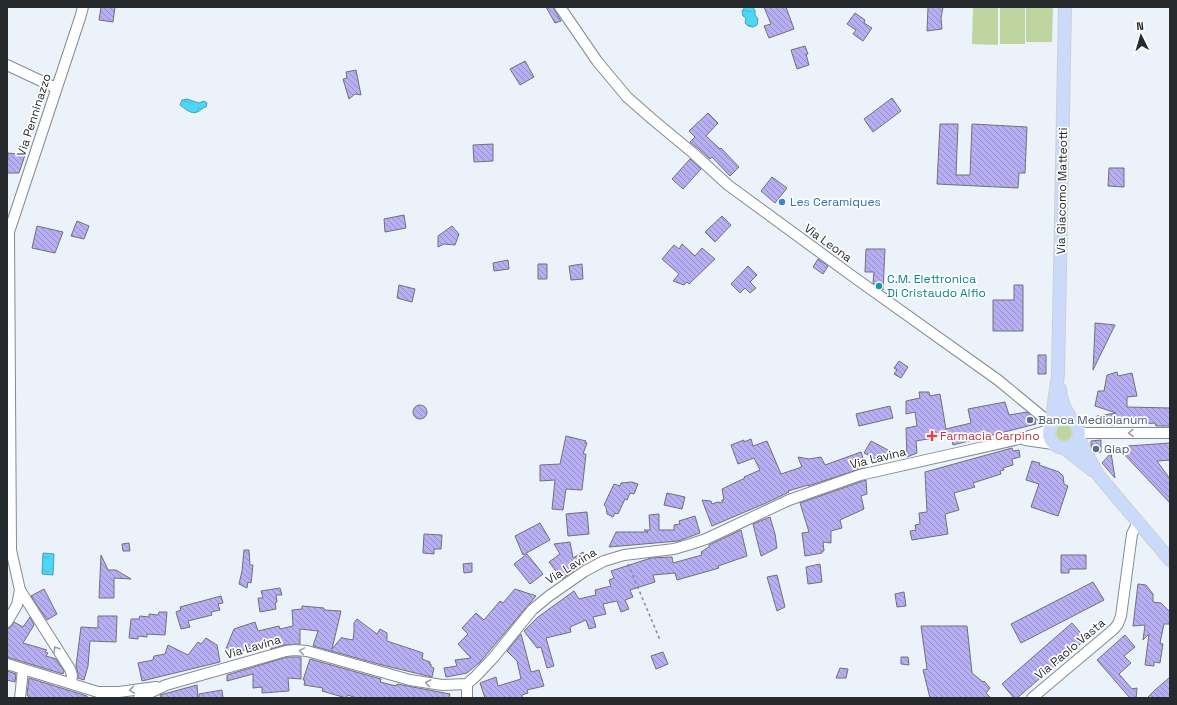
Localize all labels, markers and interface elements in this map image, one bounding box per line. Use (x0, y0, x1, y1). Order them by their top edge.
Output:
north arrow (1121, 16, 1161, 56)
text: N (1136, 19, 1144, 33)
street label: Via Penninazzo (13, 72, 55, 158)
street label: Via Giacomo Matteotti (1053, 127, 1071, 255)
place label: Les Ceramiques (790, 194, 881, 210)
marker: Les Ceramiques (777, 197, 787, 207)
street label: Via Leona (801, 220, 855, 266)
place label: C.M. Elettronica Di Cristaudo Alfio (887, 271, 986, 301)
marker: C.M. Elettronica Di Cristaudo Alfio (874, 281, 884, 291)
place label: Banca Mediolanum (1038, 412, 1148, 428)
marker: Banca Mediolanum (1025, 415, 1035, 425)
place label: Farmacia Carpino (940, 428, 1040, 444)
one-way arrow (1128, 429, 1134, 437)
marker: Farmacia Carpino (927, 431, 937, 441)
place label: Giap (1104, 441, 1130, 457)
street label: Via Lavina (848, 443, 908, 473)
marker: Giap (1091, 444, 1101, 454)
street label: Via Lavina (543, 544, 600, 588)
street label: Via Paolo Vasta (1031, 615, 1109, 683)
street label: Via Lavina (223, 631, 283, 663)
one-way arrow (53, 646, 61, 653)
one-way arrow (299, 647, 305, 656)
one-way arrow (425, 679, 431, 688)
one-way arrow (129, 685, 135, 694)

